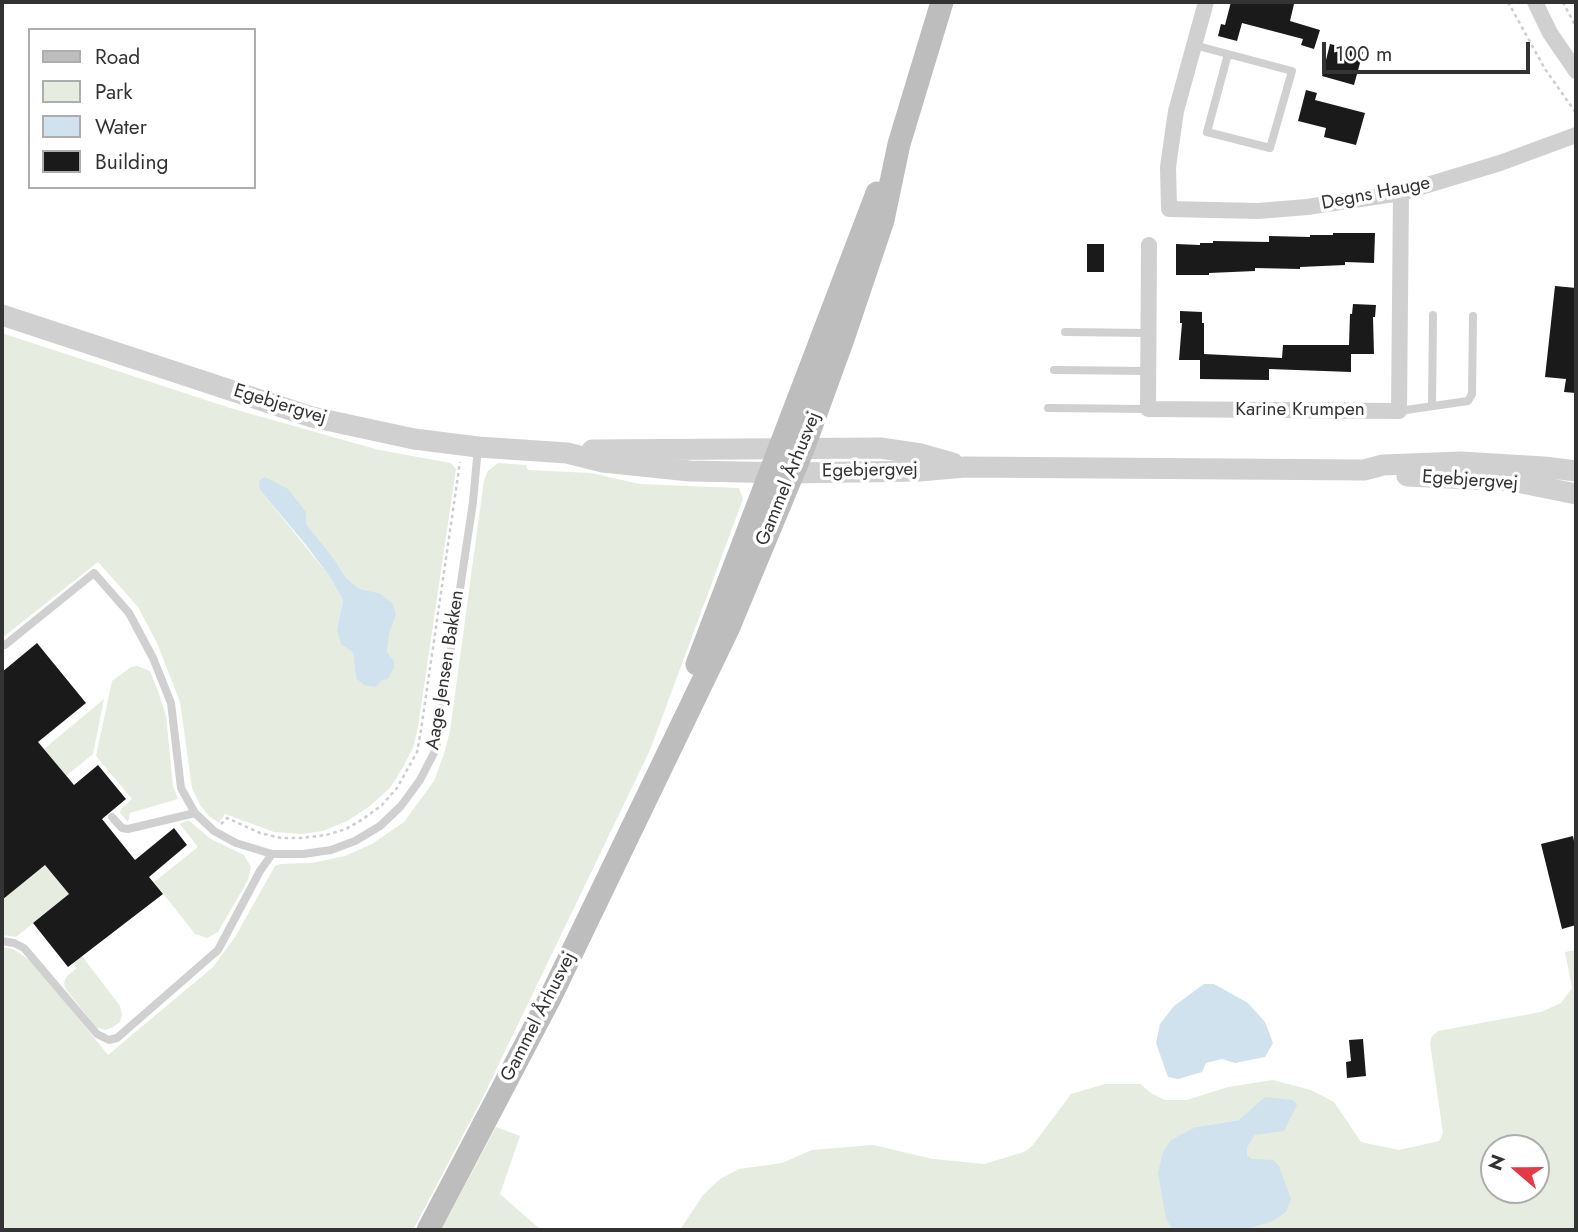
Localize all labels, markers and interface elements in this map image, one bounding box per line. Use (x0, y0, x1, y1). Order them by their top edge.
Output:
legend (28, 28, 256, 189)
scale bar (1326, 28, 1534, 72)
text: 100 m (1335, 39, 1392, 69)
text: Road (95, 42, 140, 72)
text: Park (95, 77, 132, 107)
text: Water (95, 112, 147, 142)
text: Building (95, 147, 168, 177)
street label: Degns Hauge (1320, 172, 1432, 216)
street label: Egebjergvej (231, 380, 329, 430)
street label: Karine Krumpen (1235, 399, 1365, 421)
street label: Gammel Århusvej (752, 409, 826, 549)
street label: Egebjergvej (822, 459, 918, 483)
street label: Egebjergvej (1421, 466, 1519, 496)
street label: Aage Jensen Bakken (422, 589, 470, 751)
street label: Gammel Århusvej (496, 948, 582, 1086)
north arrow (1480, 1134, 1550, 1204)
text: N (1481, 1151, 1512, 1174)

